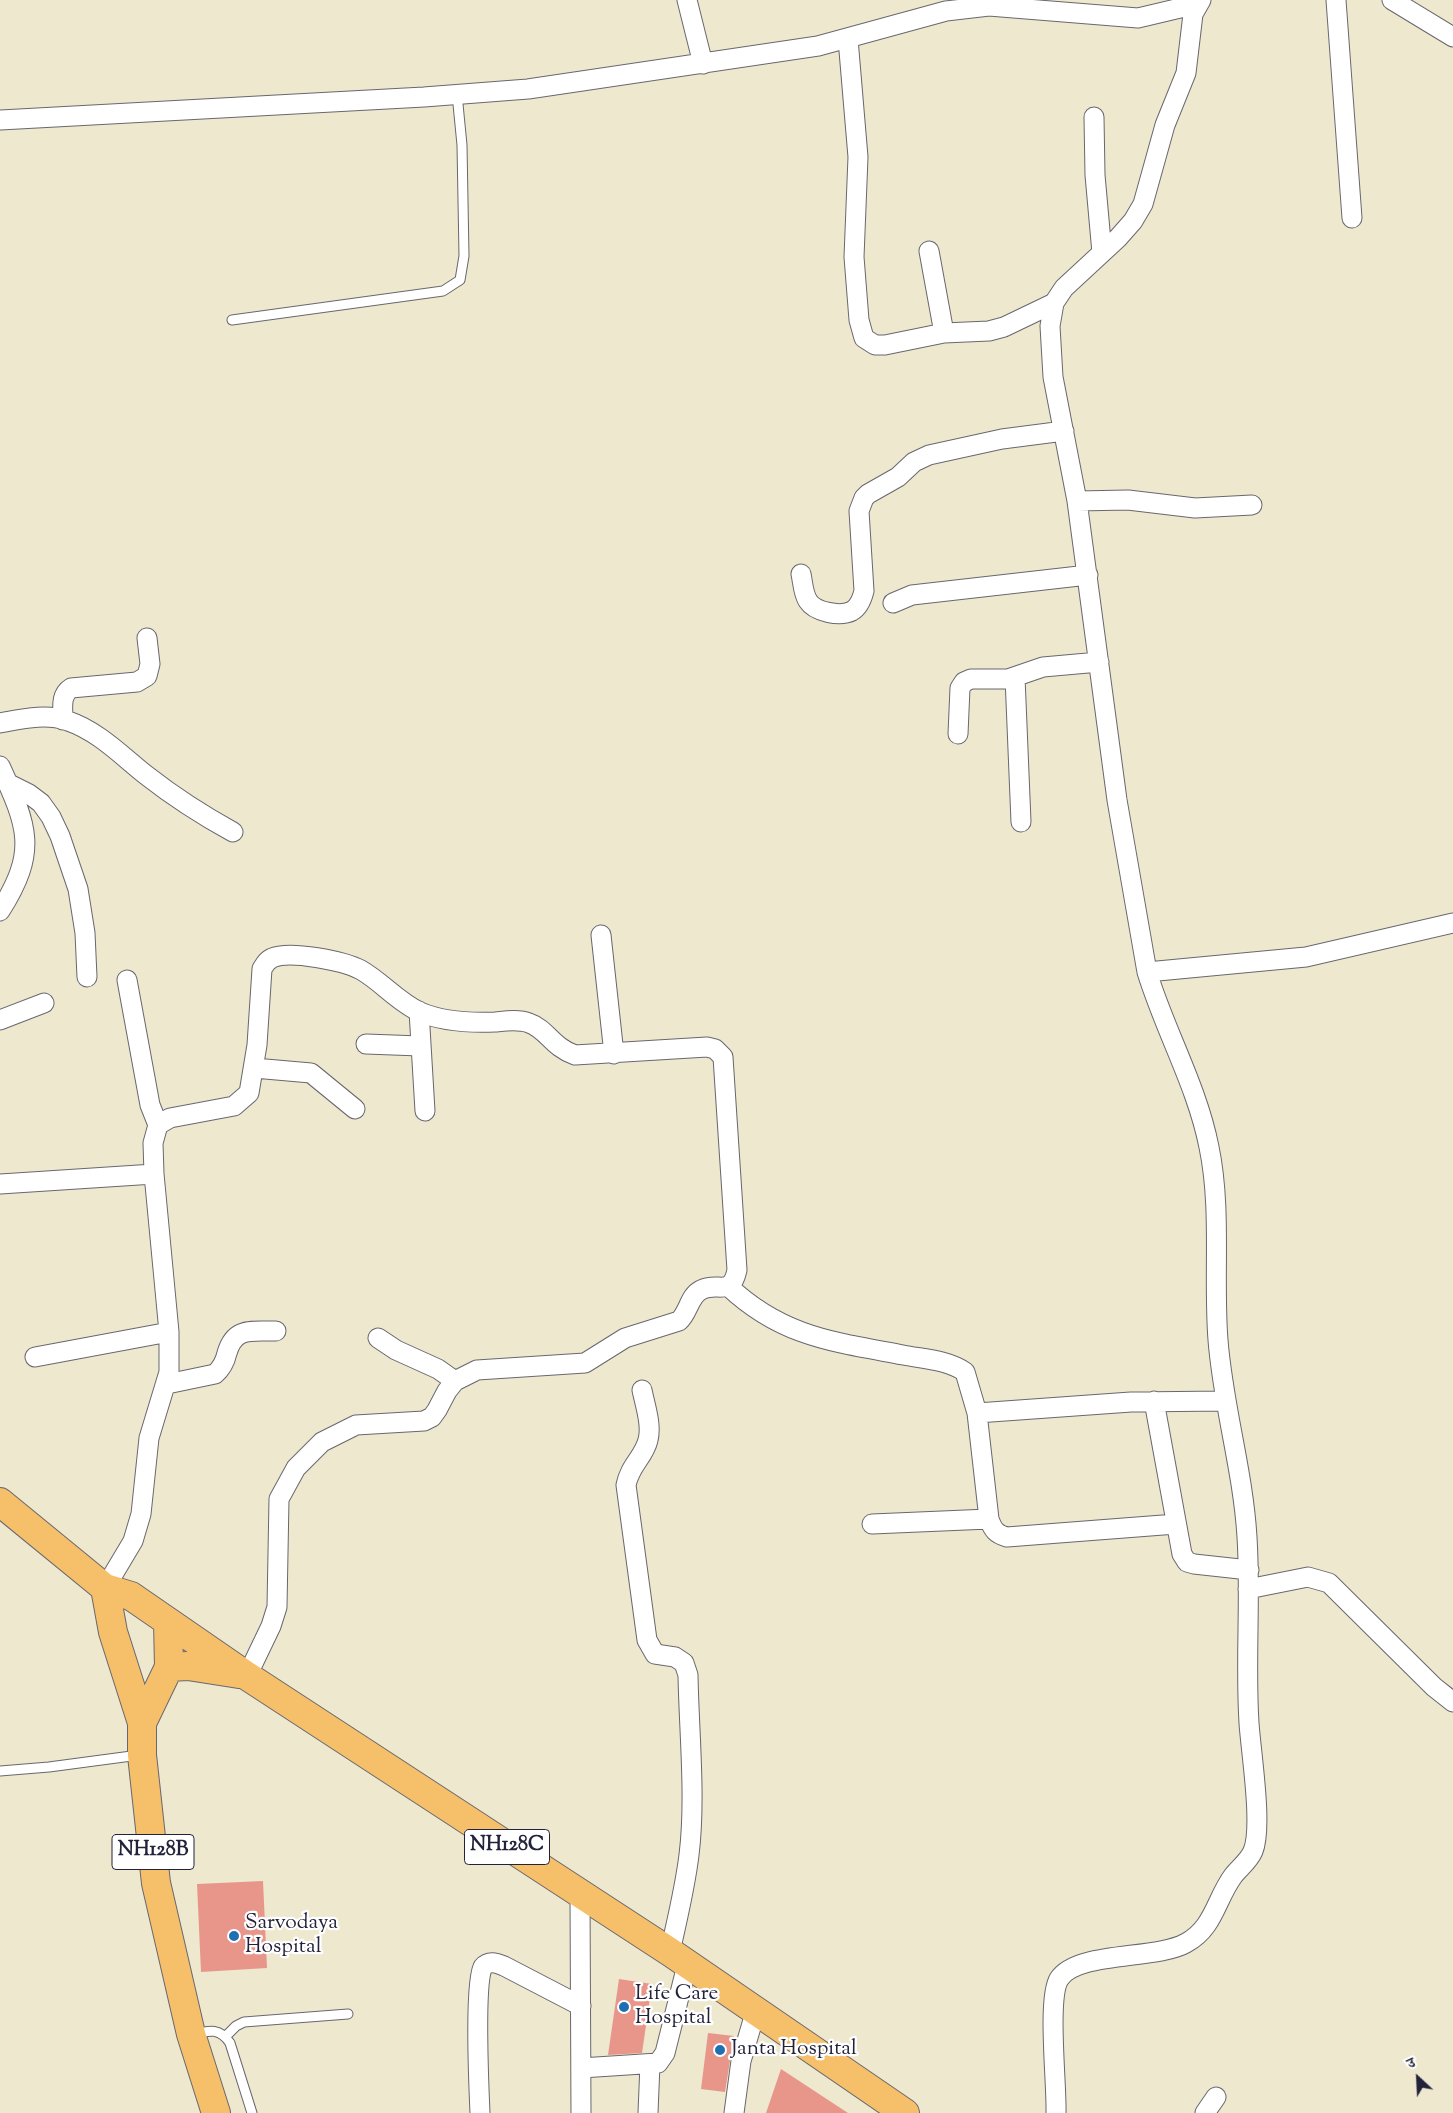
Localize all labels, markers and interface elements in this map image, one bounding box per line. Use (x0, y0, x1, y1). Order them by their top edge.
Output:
road number: NH128C (464, 1830, 550, 1864)
road number: NH128B (112, 1834, 194, 1870)
place label: Sarvodaya Hospital (245, 1911, 338, 1961)
marker: Sarvodaya Hospital (227, 1929, 241, 1943)
place label: Life Care Hospital (635, 1982, 718, 2032)
marker: Life Care Hospital (617, 2000, 631, 2014)
place label: Janta Hospital (731, 2037, 857, 2063)
marker: Janta Hospital (713, 2043, 727, 2057)
north arrow (1393, 2053, 1443, 2103)
text: उ (1404, 2054, 1419, 2075)

